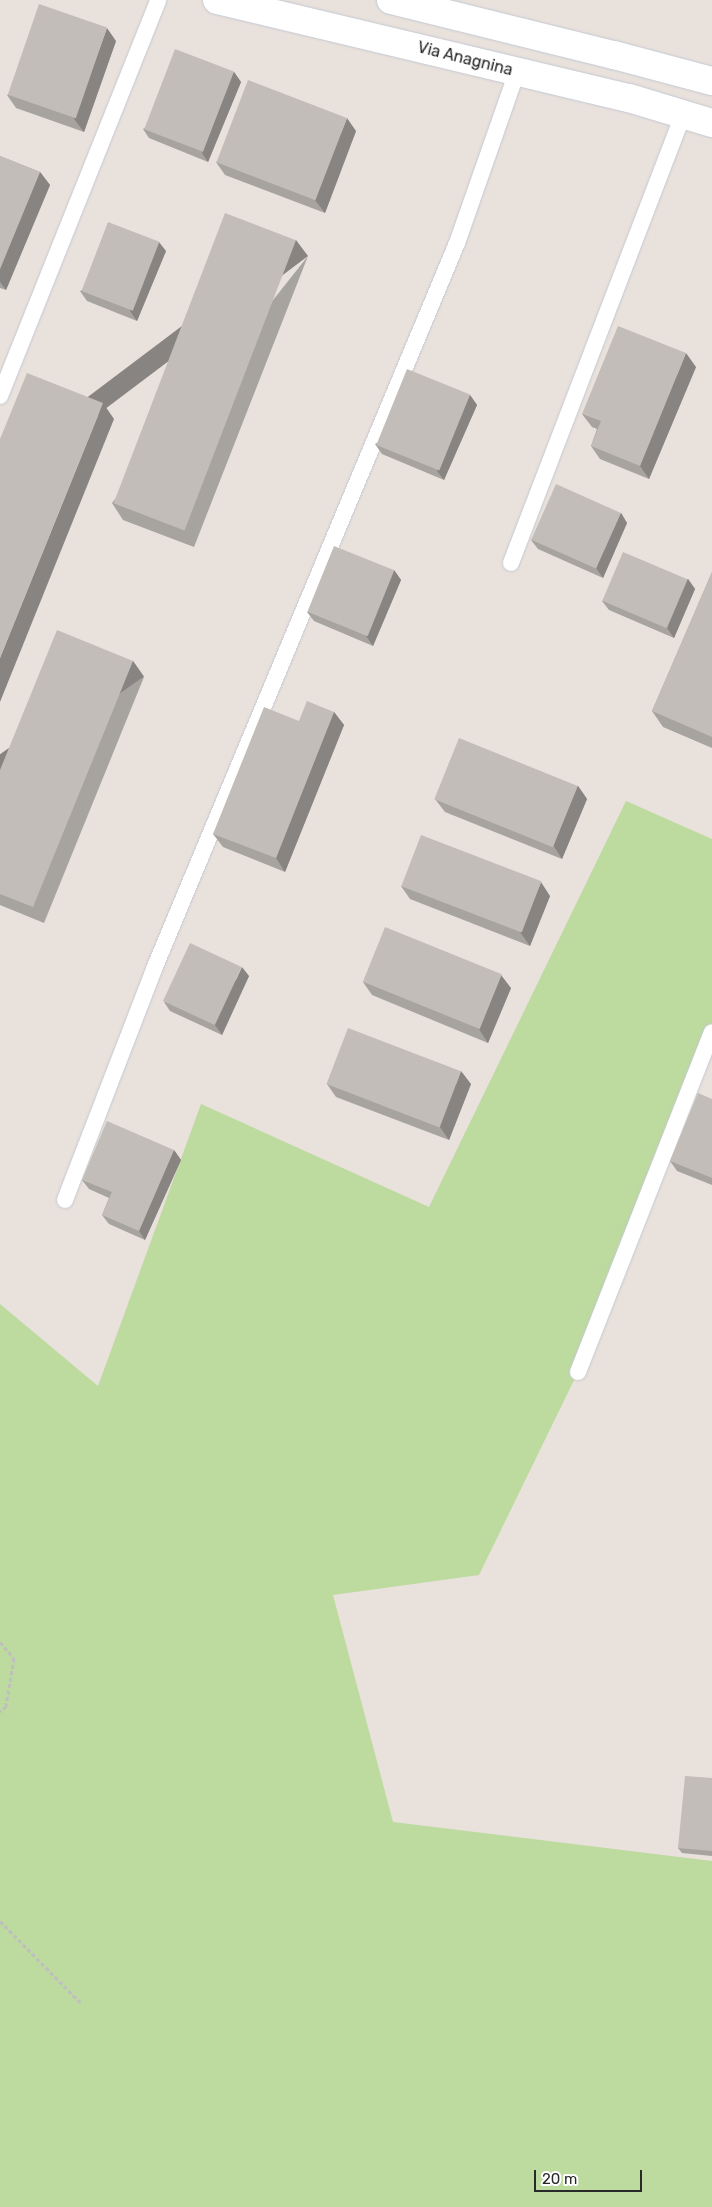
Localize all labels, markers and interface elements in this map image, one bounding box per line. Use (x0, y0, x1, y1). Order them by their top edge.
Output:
street label: Via Anagnina (415, 38, 515, 80)
scale bar (537, 2160, 644, 2192)
text: 20 m (542, 2170, 577, 2188)

